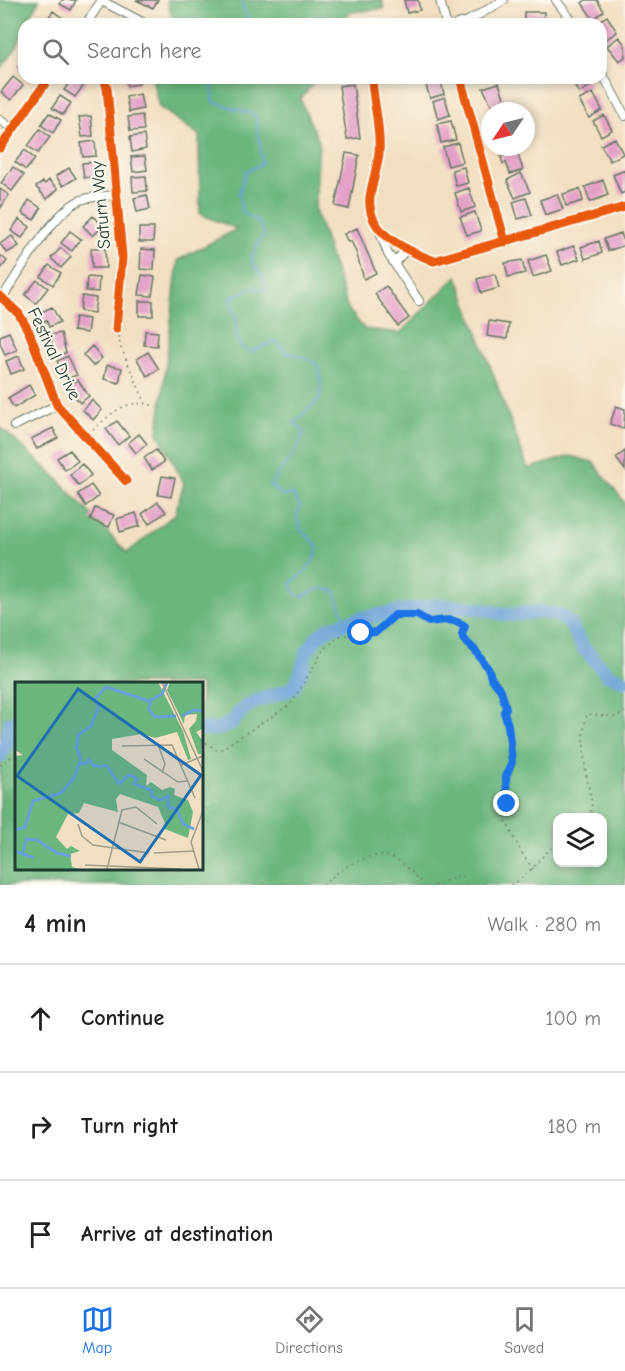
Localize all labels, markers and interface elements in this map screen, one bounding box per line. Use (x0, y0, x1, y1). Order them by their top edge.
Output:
search box (18, 18, 607, 84)
icon: search (39, 35, 72, 68)
text: Search here (87, 38, 202, 64)
north arrow (481, 102, 535, 156)
street label: Saturn Way (87, 159, 115, 250)
street label: Festival Drive (23, 304, 85, 404)
route start (347, 619, 373, 645)
inset map (15, 682, 202, 870)
route end (493, 790, 519, 816)
map controls (553, 813, 607, 867)
button: layers (553, 813, 607, 867)
text: 4 min (24, 909, 87, 939)
text: Walk · 280 m (488, 913, 601, 936)
icon: ahead (24, 1002, 57, 1035)
text: Continue (81, 1005, 164, 1031)
text: 100 m (546, 1007, 601, 1030)
icon: right (24, 1110, 57, 1143)
text: Turn right (81, 1113, 178, 1139)
text: 180 m (547, 1115, 601, 1138)
icon: arrive (24, 1218, 57, 1251)
text: Arrive at destination (81, 1221, 273, 1247)
tab: Map (81, 1303, 114, 1357)
tab: Directions (275, 1303, 343, 1357)
tab: Saved (504, 1303, 544, 1357)

